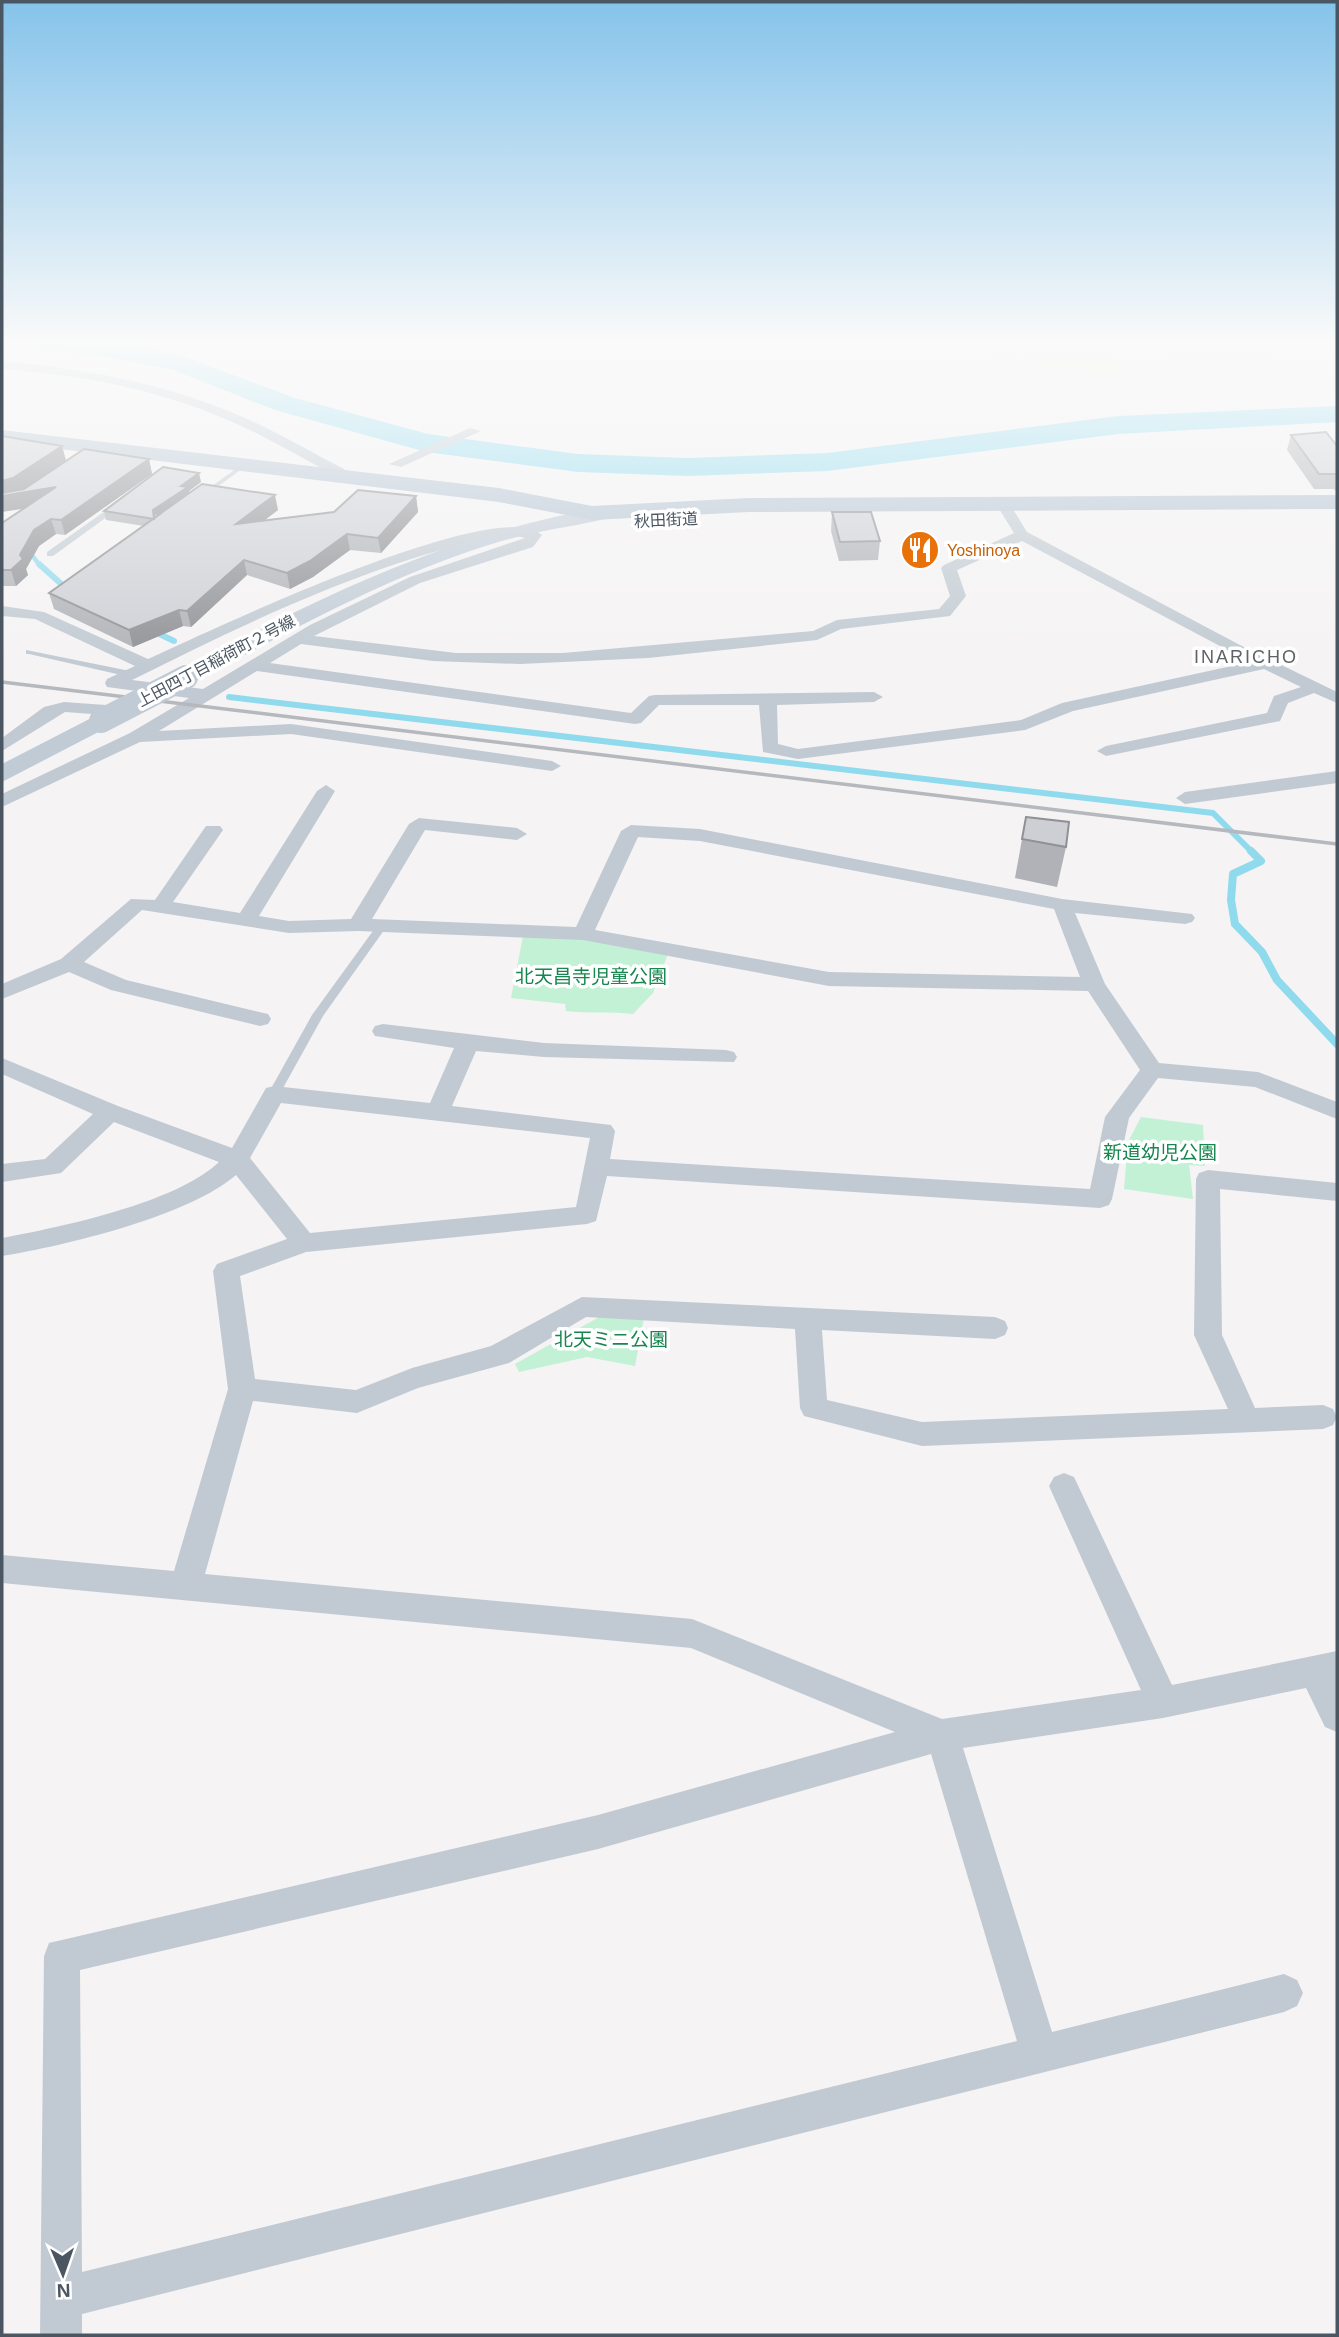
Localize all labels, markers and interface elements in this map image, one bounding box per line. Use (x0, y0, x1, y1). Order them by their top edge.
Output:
street label: 秋田街道 (634, 510, 698, 530)
restaurant icon: Yoshinoya (899, 529, 941, 571)
place label: Yoshinoya (947, 542, 1020, 559)
street label: 上田四丁目稲荷町２号線 (134, 612, 298, 710)
district label: INARICHO (1194, 647, 1298, 667)
park label: 北天昌寺児童公園 (515, 966, 667, 987)
park label: 新道幼児公園 (1103, 1142, 1217, 1163)
park label: 北天ミニ公園 (554, 1329, 668, 1350)
north arrow (28, 2239, 98, 2309)
text: N (56, 2280, 71, 2301)

